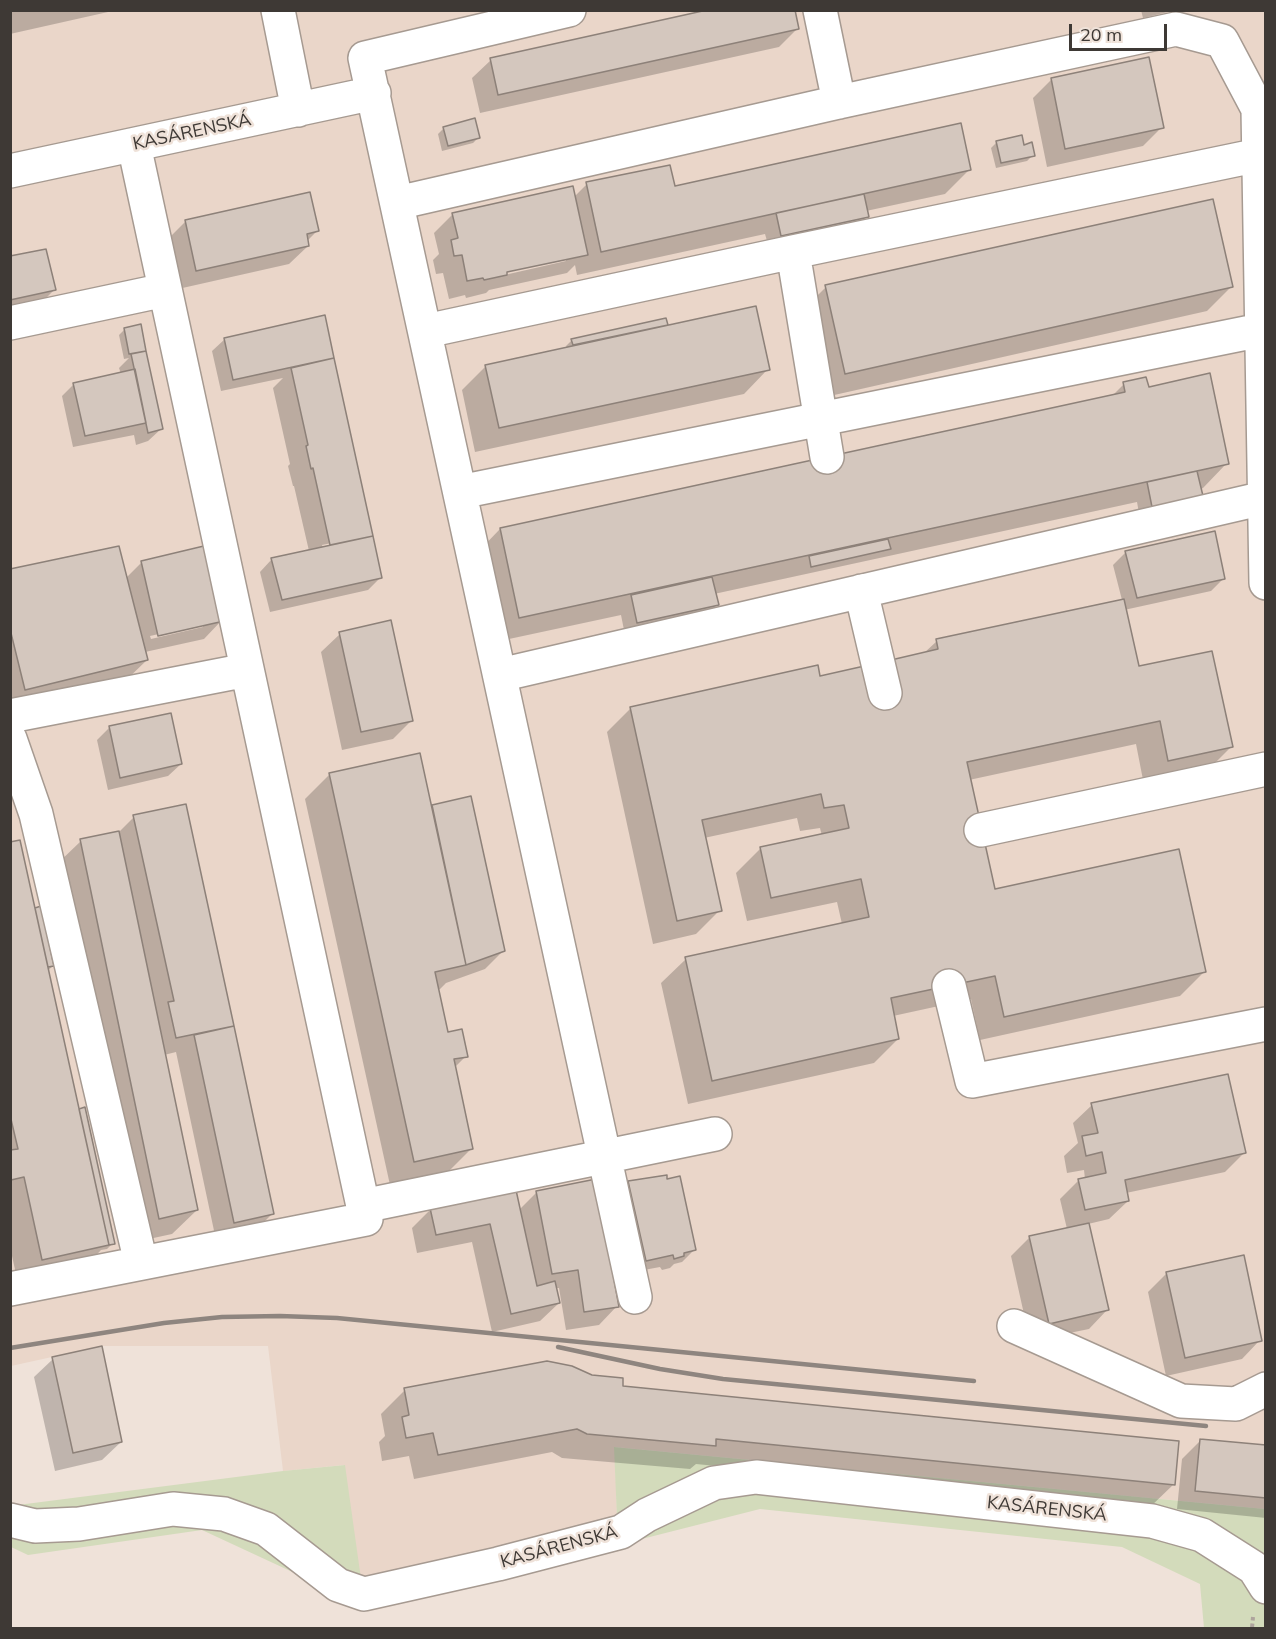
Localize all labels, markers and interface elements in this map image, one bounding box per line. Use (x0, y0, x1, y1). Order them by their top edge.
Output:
scale bar (1072, 12, 1170, 50)
text: 20 m (1080, 23, 1122, 46)
street label: KASÁRENSKÁ (131, 109, 253, 155)
street label: KASÁRENSKÁ (986, 1492, 1108, 1526)
street label: KASÁRENSKÁ (498, 1521, 620, 1573)

